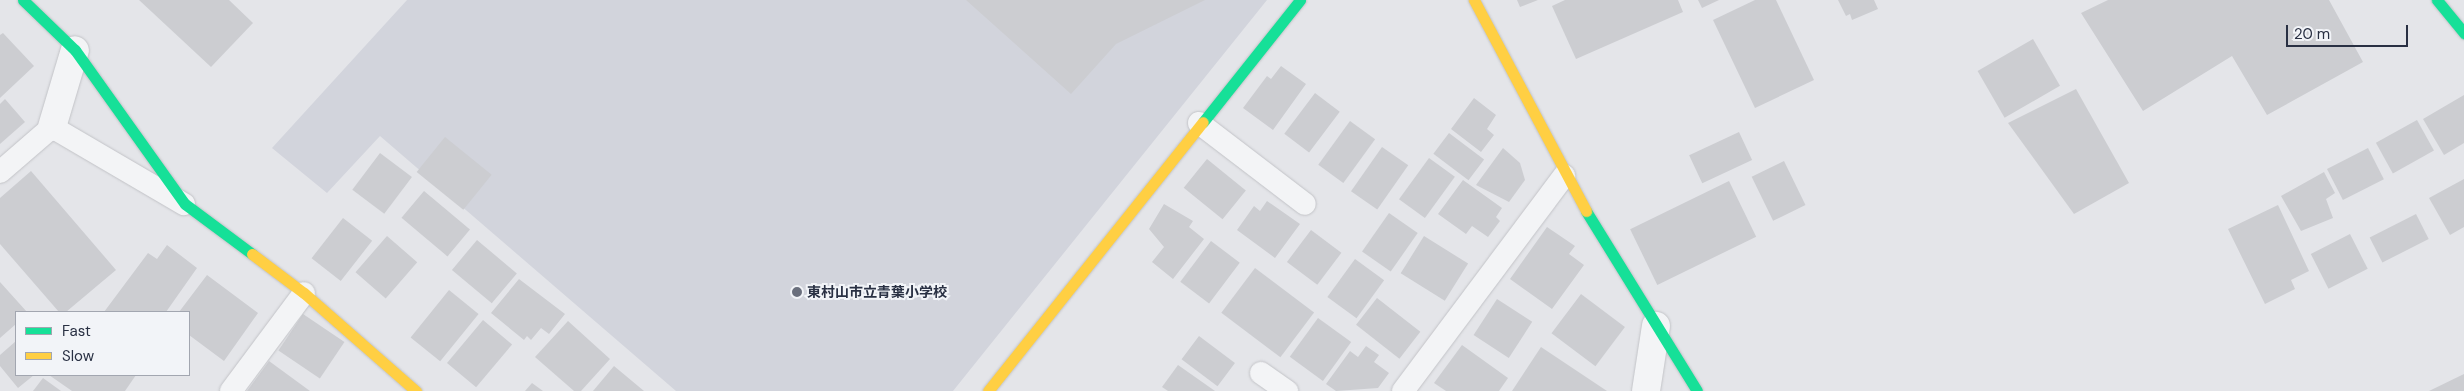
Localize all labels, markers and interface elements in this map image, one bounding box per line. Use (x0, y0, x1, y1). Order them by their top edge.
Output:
scale bar (2289, 15, 2412, 47)
text: 20 m (2294, 24, 2330, 44)
place label: 東村山市立青葉小学校 (807, 284, 947, 300)
marker: 東村山市立青葉小学校 (791, 286, 803, 298)
legend (15, 311, 190, 376)
text: Fast (62, 321, 91, 341)
text: Slow (62, 346, 94, 366)

